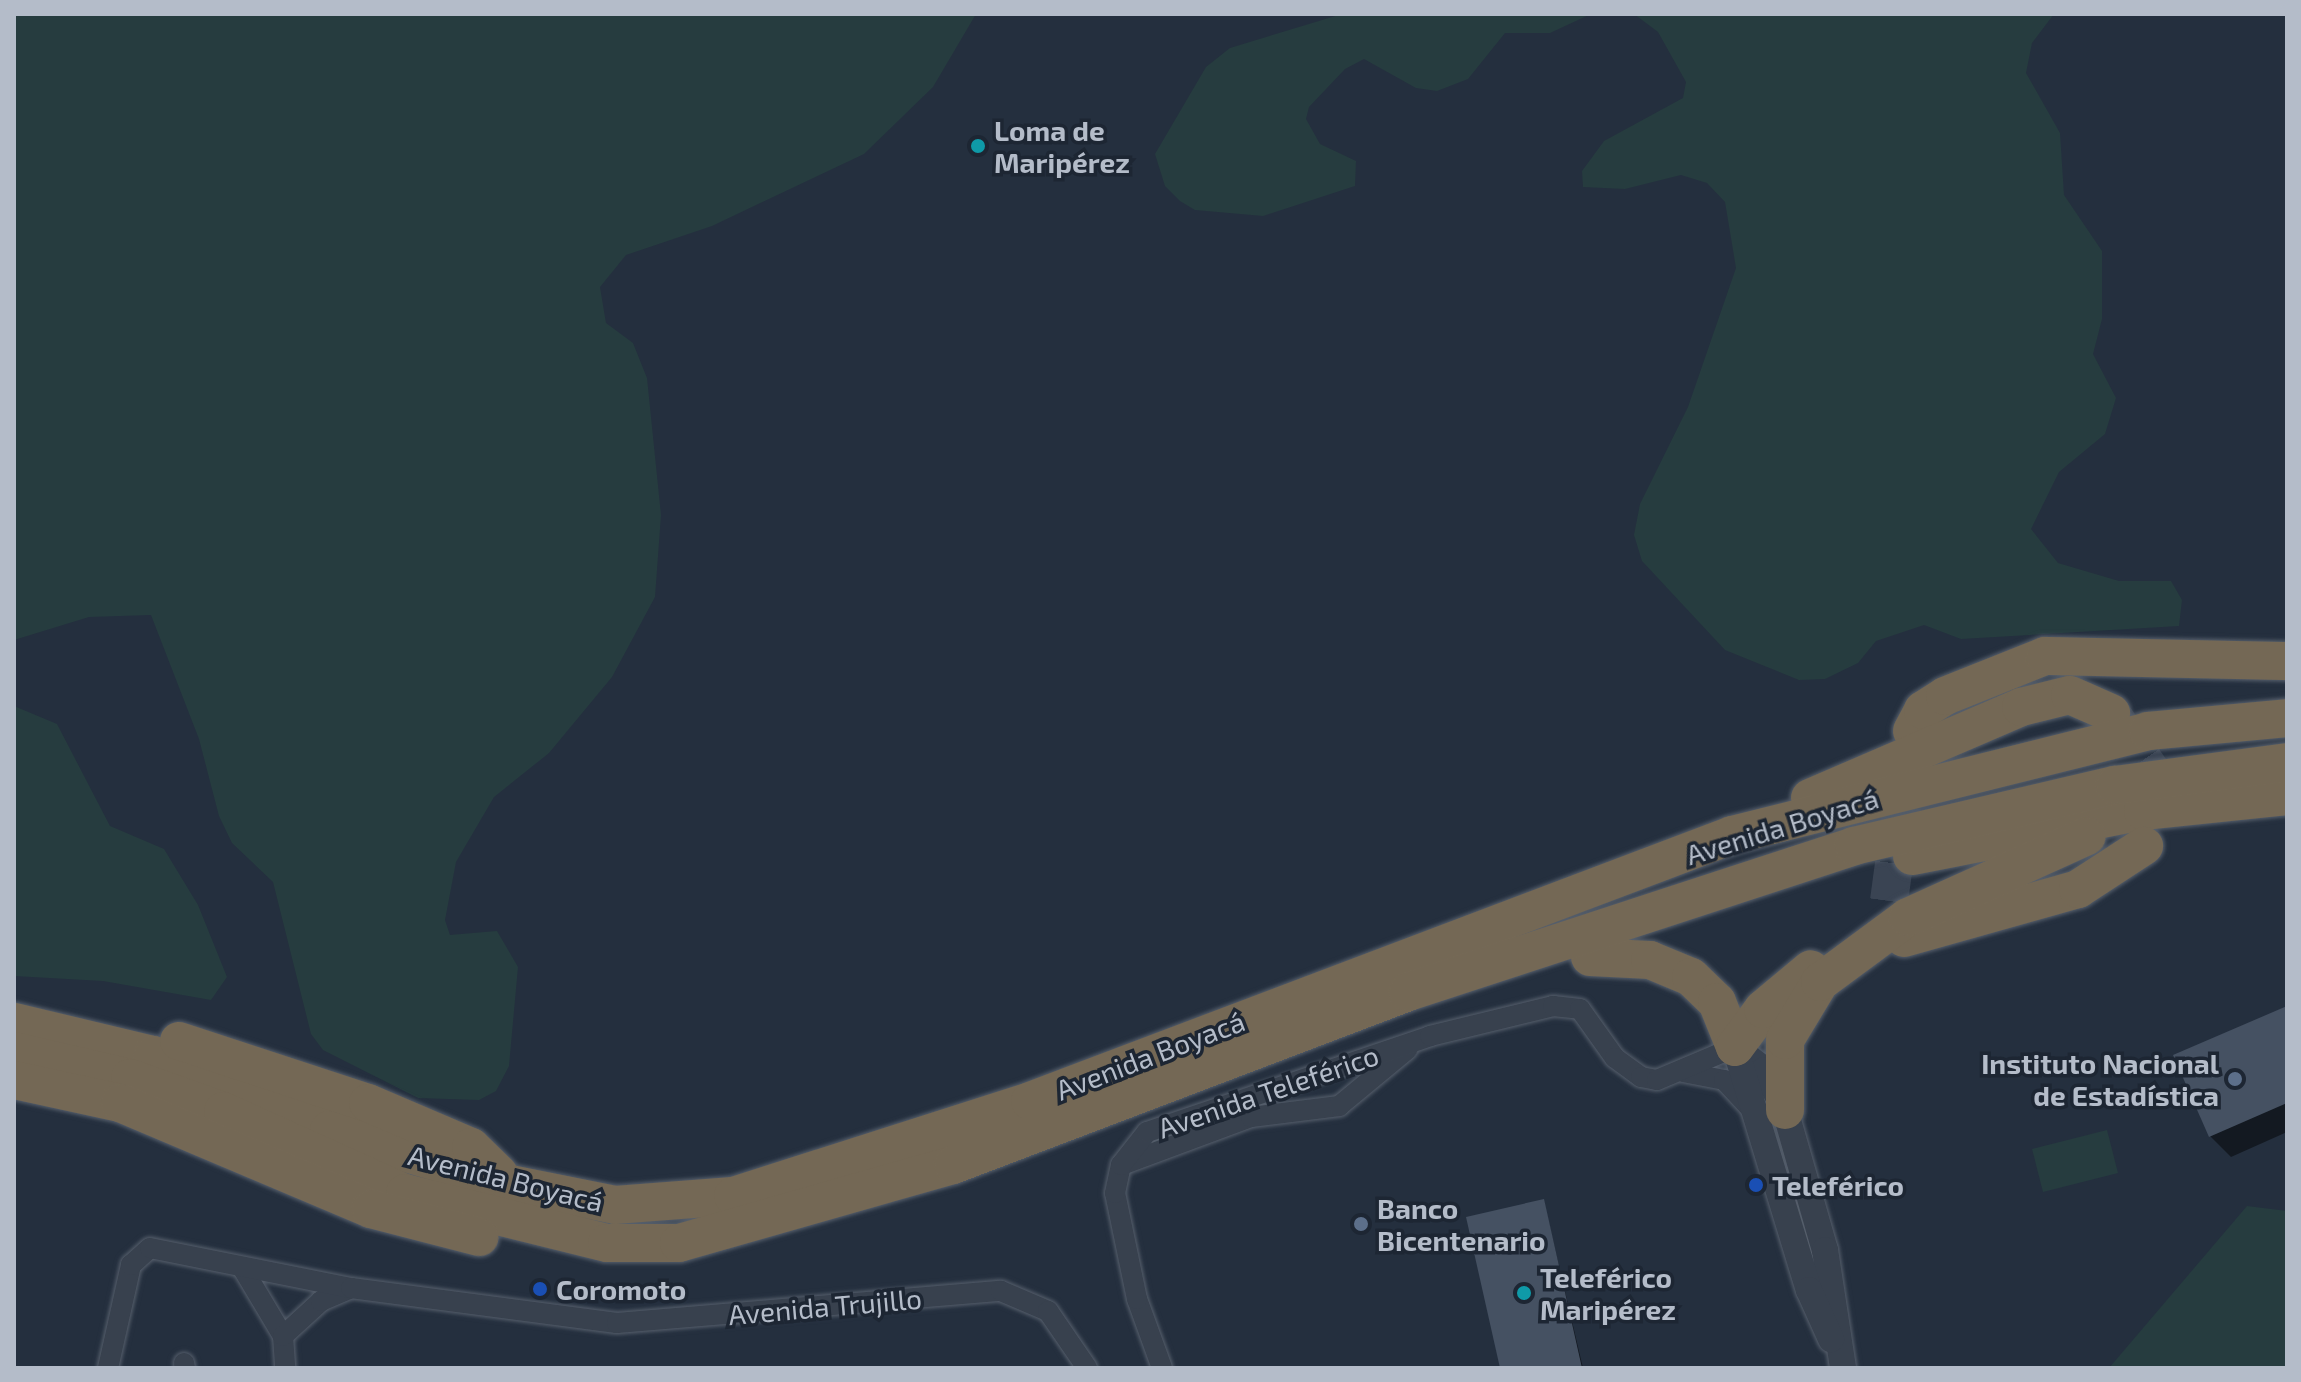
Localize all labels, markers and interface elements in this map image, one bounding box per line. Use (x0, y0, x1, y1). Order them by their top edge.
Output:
place label: Loma de Maripérez (994, 113, 1130, 179)
marker: Loma de Maripérez (969, 137, 987, 155)
street label: Avenida Boyacá (1682, 781, 1882, 871)
street label: Avenida Boyacá (1051, 1004, 1249, 1106)
street label: Avenida Teleférico (1153, 1037, 1383, 1145)
place label: Instituto Nacional de Estadística (1981, 1046, 2219, 1112)
marker: Instituto Nacional de Estadística (2226, 1070, 2244, 1088)
street label: Avenida Boyacá (405, 1138, 607, 1218)
place label: Teleférico (1772, 1168, 1904, 1202)
marker: Teleférico (1747, 1176, 1765, 1194)
place label: Banco Bicentenario (1377, 1191, 1546, 1257)
marker: Banco Bicentenario (1352, 1215, 1370, 1233)
place label: Teleférico Maripérez (1540, 1260, 1676, 1326)
place label: Coromoto (556, 1272, 686, 1306)
marker: Coromoto (531, 1280, 549, 1298)
street label: Avenida Trujillo (727, 1281, 923, 1331)
marker: Teleférico Maripérez (1515, 1284, 1533, 1302)

